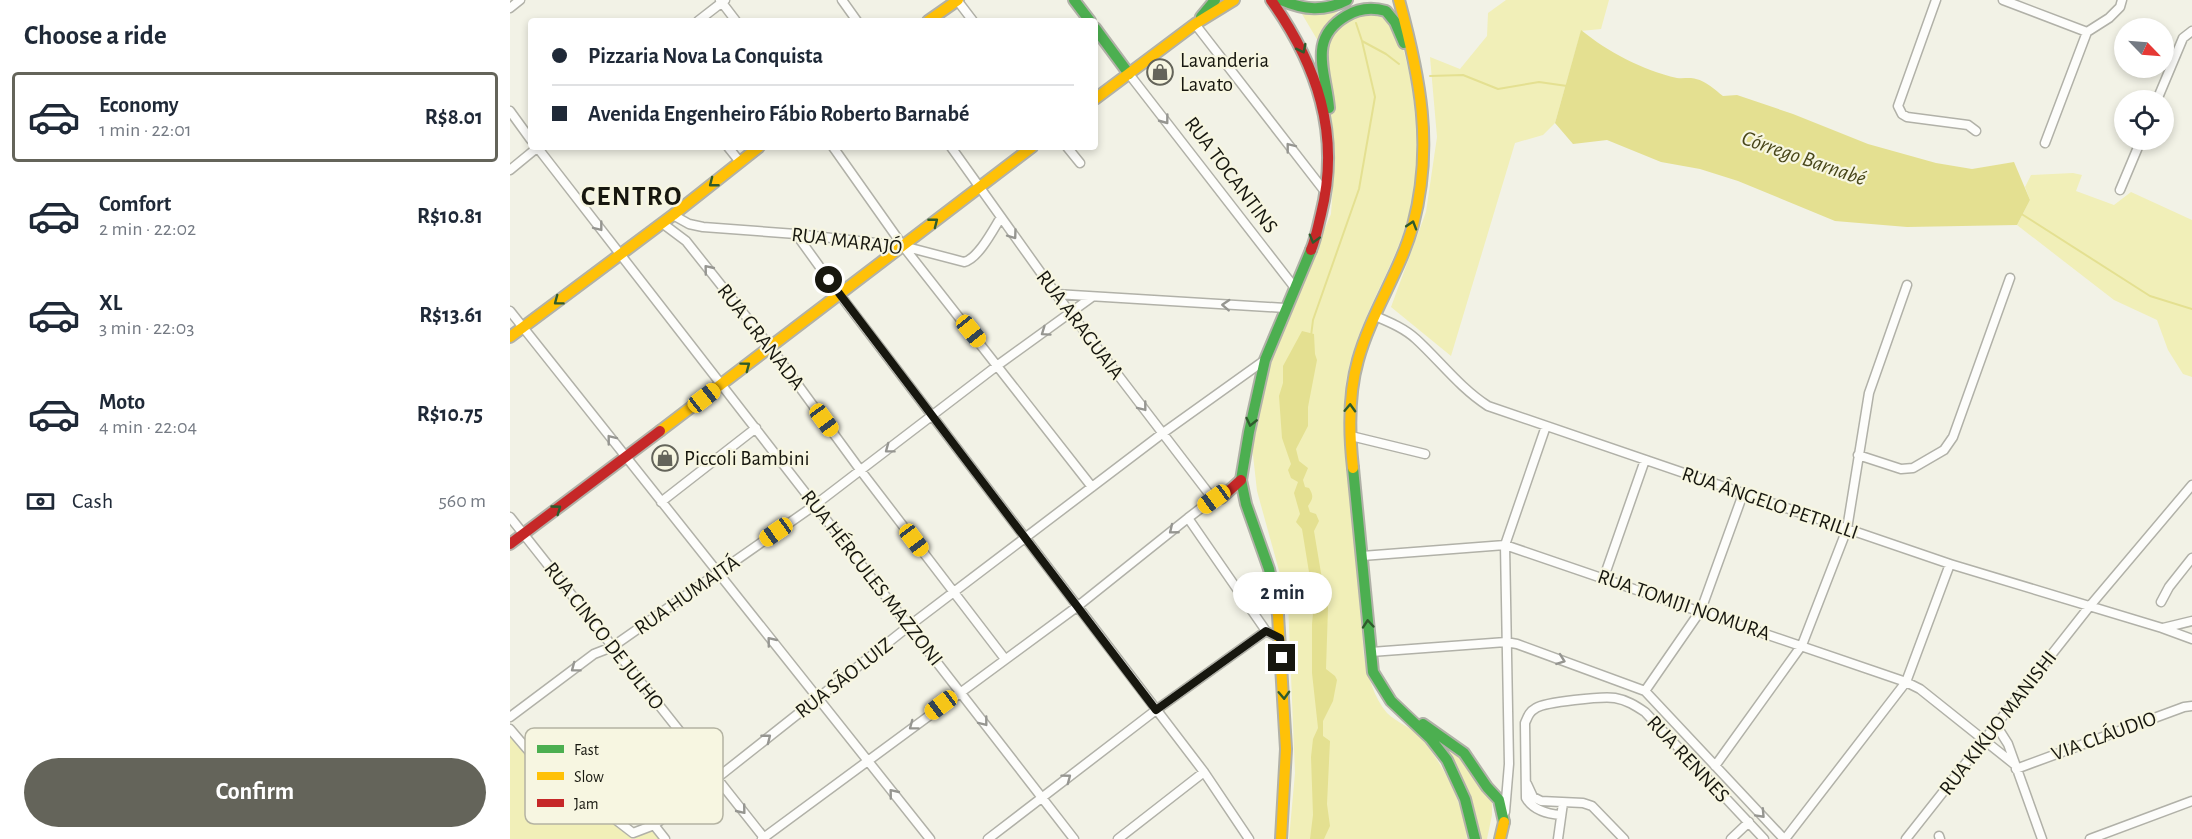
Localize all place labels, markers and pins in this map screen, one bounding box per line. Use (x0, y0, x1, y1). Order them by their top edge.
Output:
place label: Lavanderia Lavato (1180, 50, 1269, 95)
shop icon: Lavanderia Lavato (1145, 57, 1175, 87)
shop icon: Piccoli Bambini (650, 443, 680, 473)
place label: Piccoli Bambini (684, 448, 810, 469)

